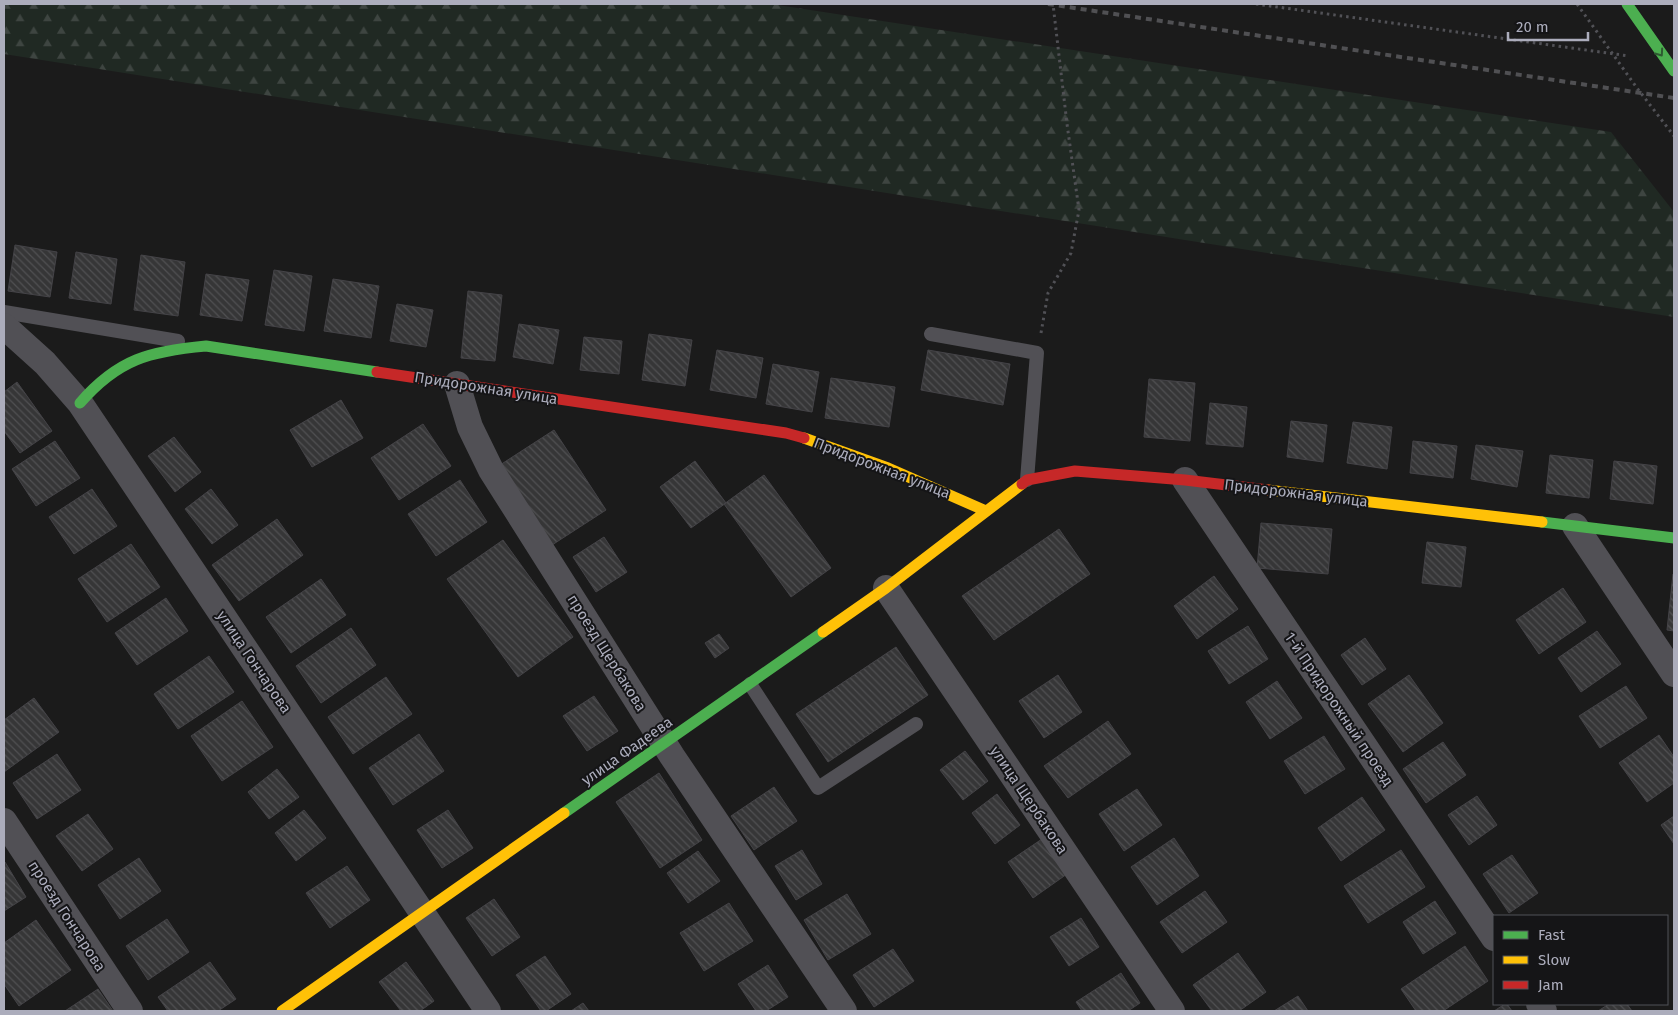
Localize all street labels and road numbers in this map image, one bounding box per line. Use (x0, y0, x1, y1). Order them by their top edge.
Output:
street label: Придорожная улица (413, 368, 559, 408)
street label: Придорожная улица (811, 434, 953, 502)
street label: Придорожная улица (1223, 475, 1369, 511)
street label: проезд Щербакова (564, 591, 650, 715)
street label: улица Гончарова (213, 607, 295, 717)
street label: 1-й Придорожный проезд (1281, 629, 1397, 789)
street label: улица Фадеева (578, 713, 676, 789)
street label: улица Щербакова (986, 743, 1072, 857)
street label: проезд Гончарова (24, 857, 110, 975)

